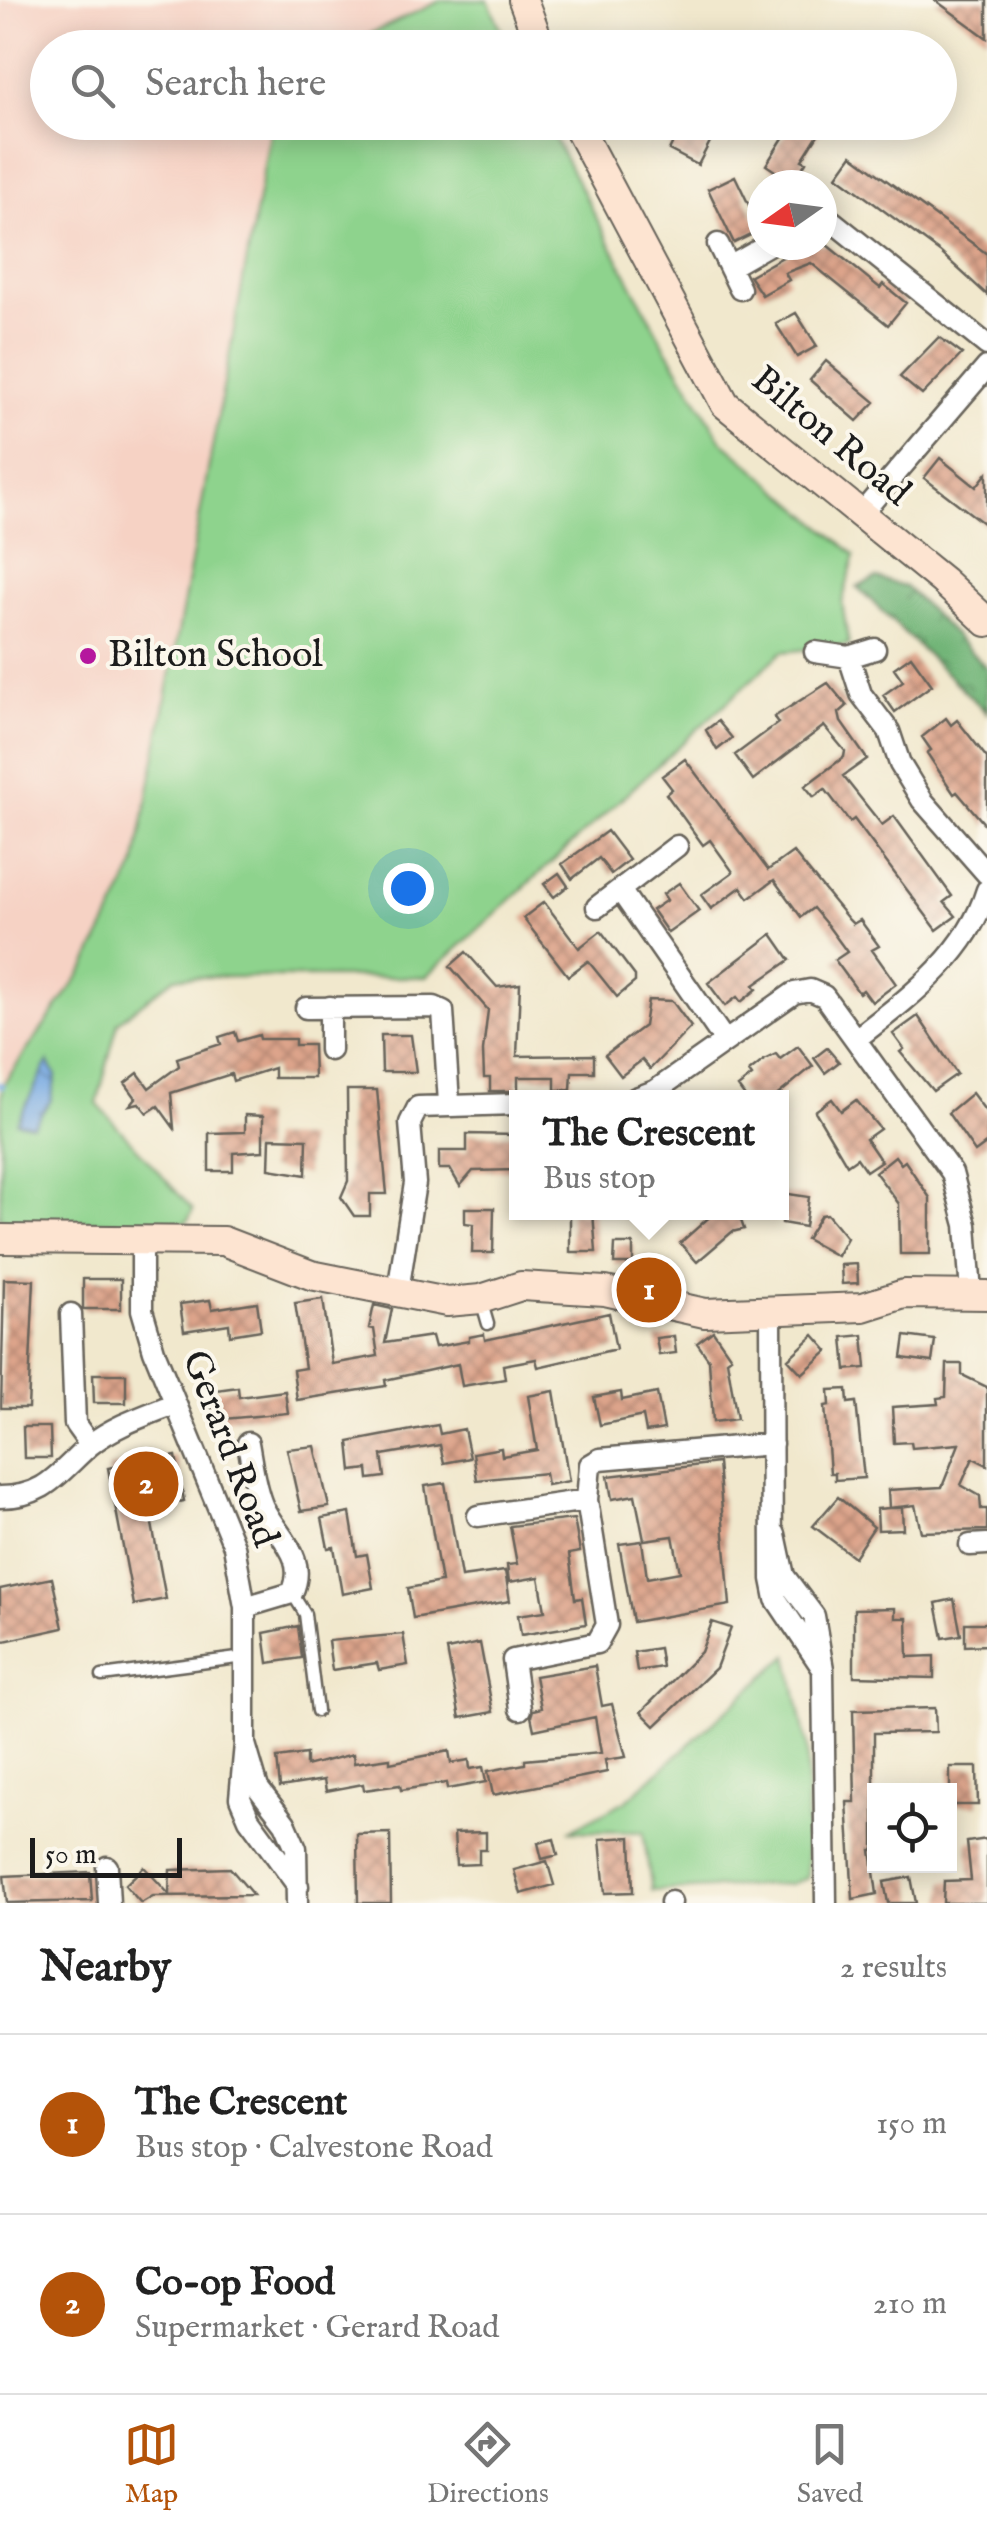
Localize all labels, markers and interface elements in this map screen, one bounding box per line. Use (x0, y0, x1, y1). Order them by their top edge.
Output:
search box (30, 30, 957, 140)
icon: search (65, 58, 120, 113)
text: Search here (145, 61, 326, 109)
north arrow (747, 170, 837, 260)
street label: Bilton Road (740, 356, 920, 518)
place label: Bilton School (108, 632, 323, 680)
marker: Bilton School (77, 645, 99, 667)
your location (383, 863, 434, 914)
popup (509, 1090, 789, 1220)
text: The Crescent (543, 1111, 755, 1159)
text: Bus stop (543, 1159, 656, 1200)
pin: 1 (616, 1252, 682, 1328)
street label: Gerard Road (170, 1344, 289, 1555)
pin: 2 (114, 1446, 178, 1522)
map controls (867, 1783, 957, 1873)
button: locate (867, 1783, 957, 1873)
scale bar (30, 1833, 182, 1878)
text: 50 m (45, 1838, 97, 1873)
text: Nearby (40, 1942, 171, 1995)
text: 2 results (840, 1948, 947, 1989)
text: The Crescent (135, 2080, 347, 2128)
text: 1 (67, 2104, 78, 2145)
text: 150 m (876, 2104, 947, 2145)
text: Bus stop · Calvestone Road (135, 2128, 493, 2169)
text: Co-op Food (135, 2260, 335, 2308)
text: 2 (65, 2284, 80, 2325)
text: 210 m (873, 2284, 947, 2325)
text: Supermarket · Gerard Road (135, 2308, 499, 2349)
tab: Map (124, 2417, 179, 2512)
tab: Directions (427, 2417, 549, 2512)
tab: Saved (797, 2417, 863, 2512)

